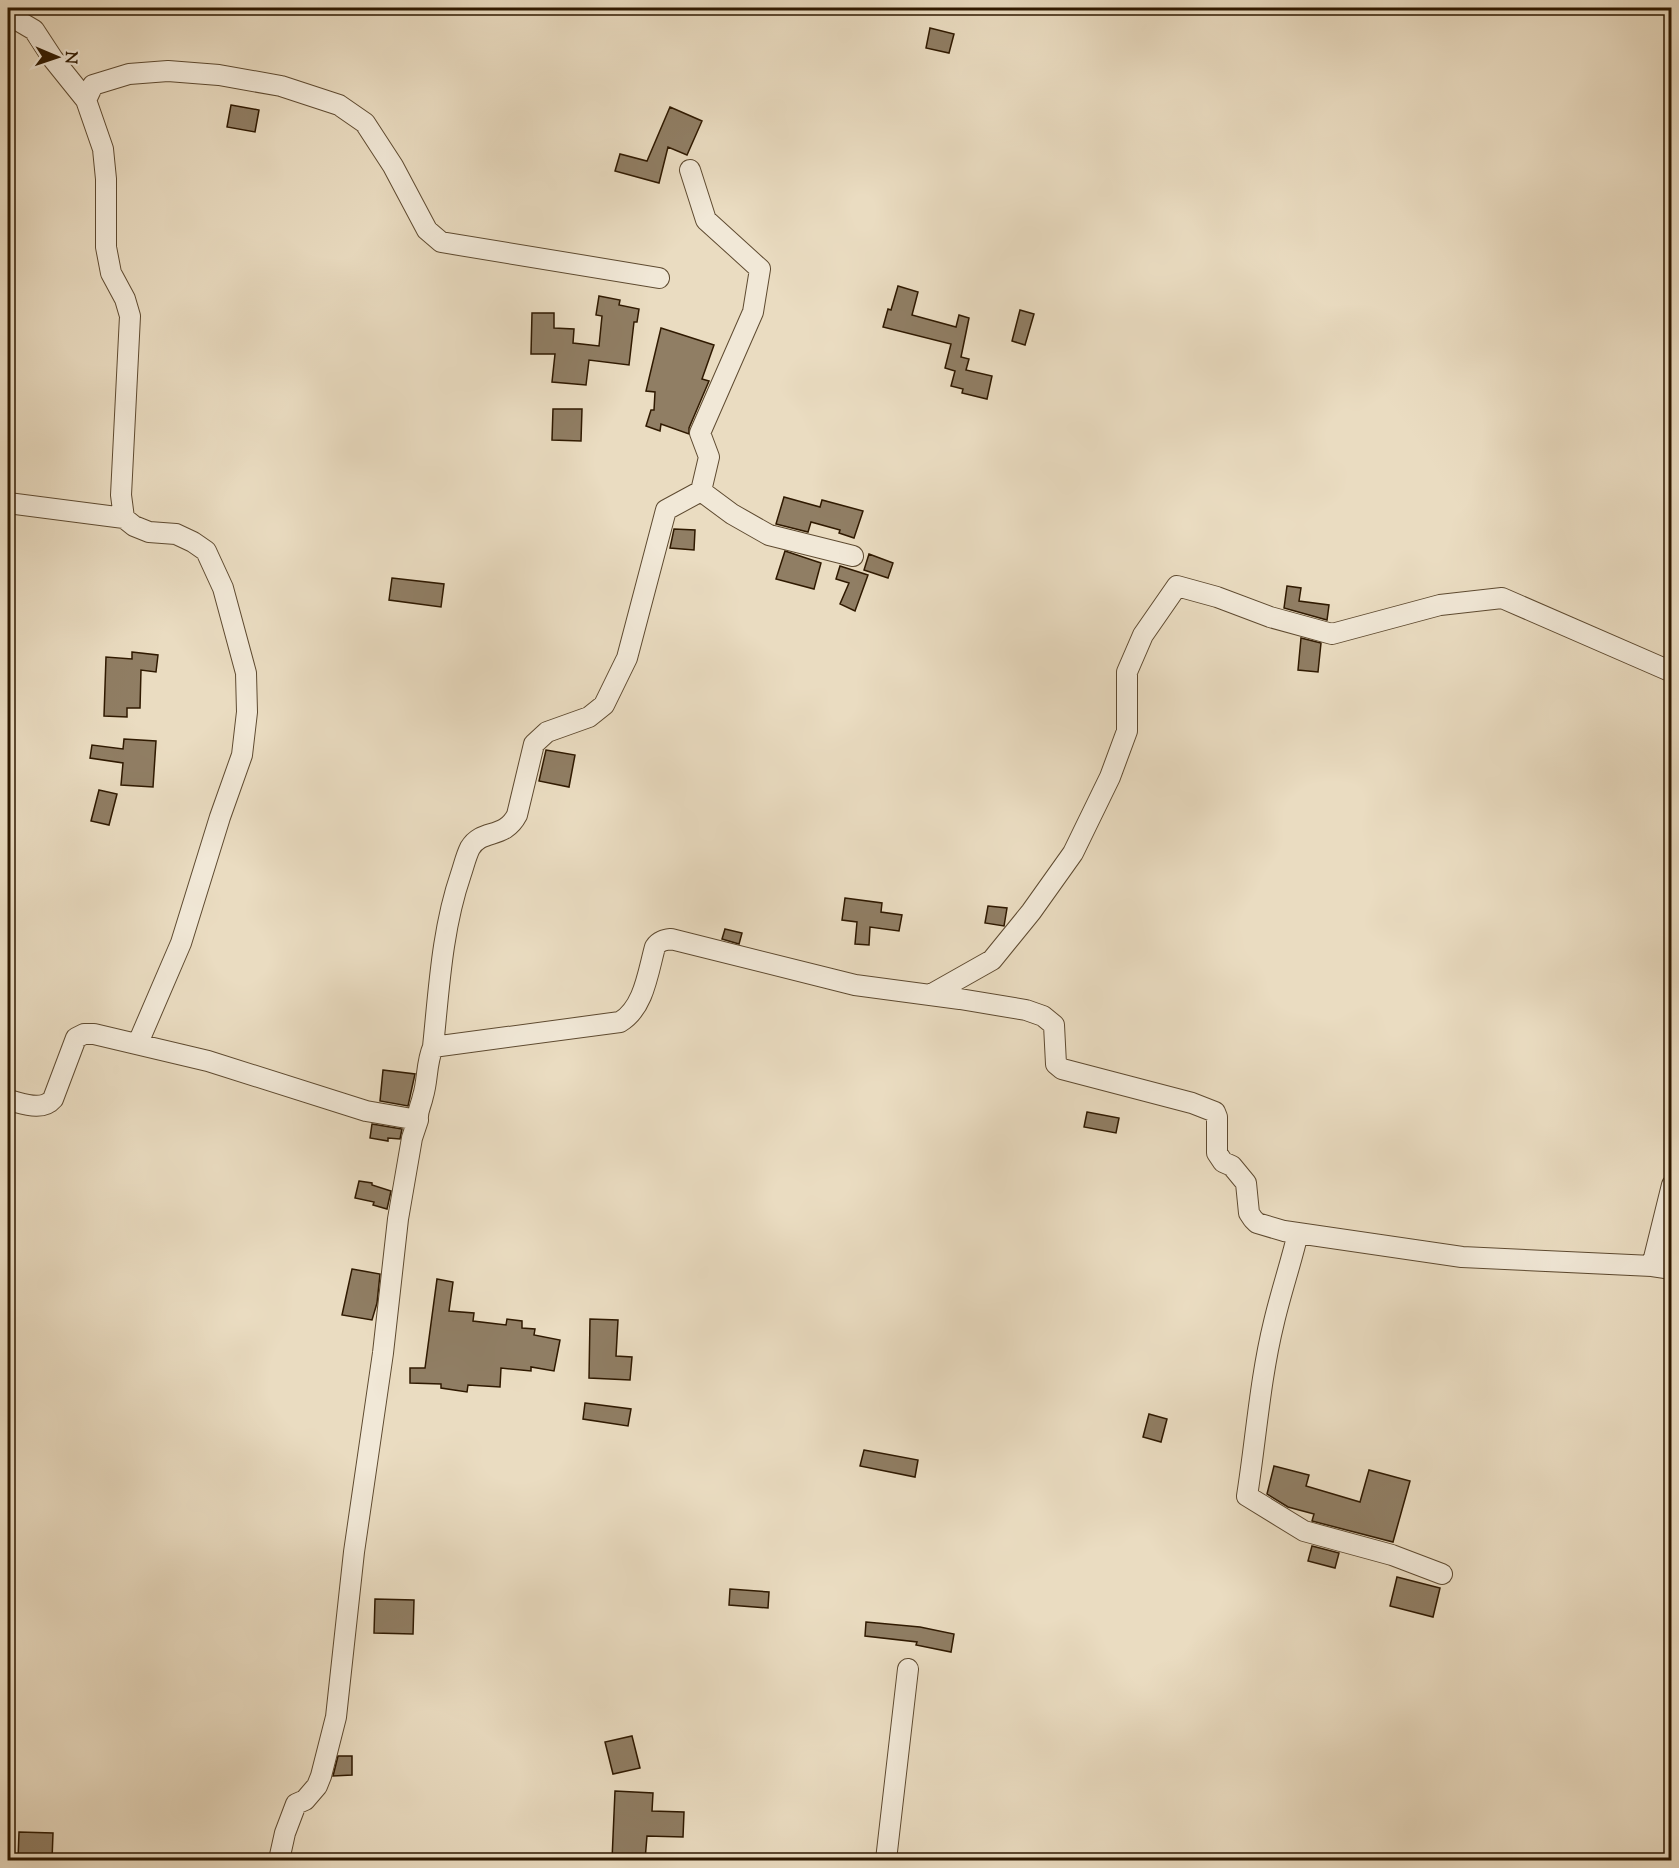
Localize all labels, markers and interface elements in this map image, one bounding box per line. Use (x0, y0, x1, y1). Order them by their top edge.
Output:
north arrow (27, 27, 87, 87)
text: N (58, 51, 81, 64)

